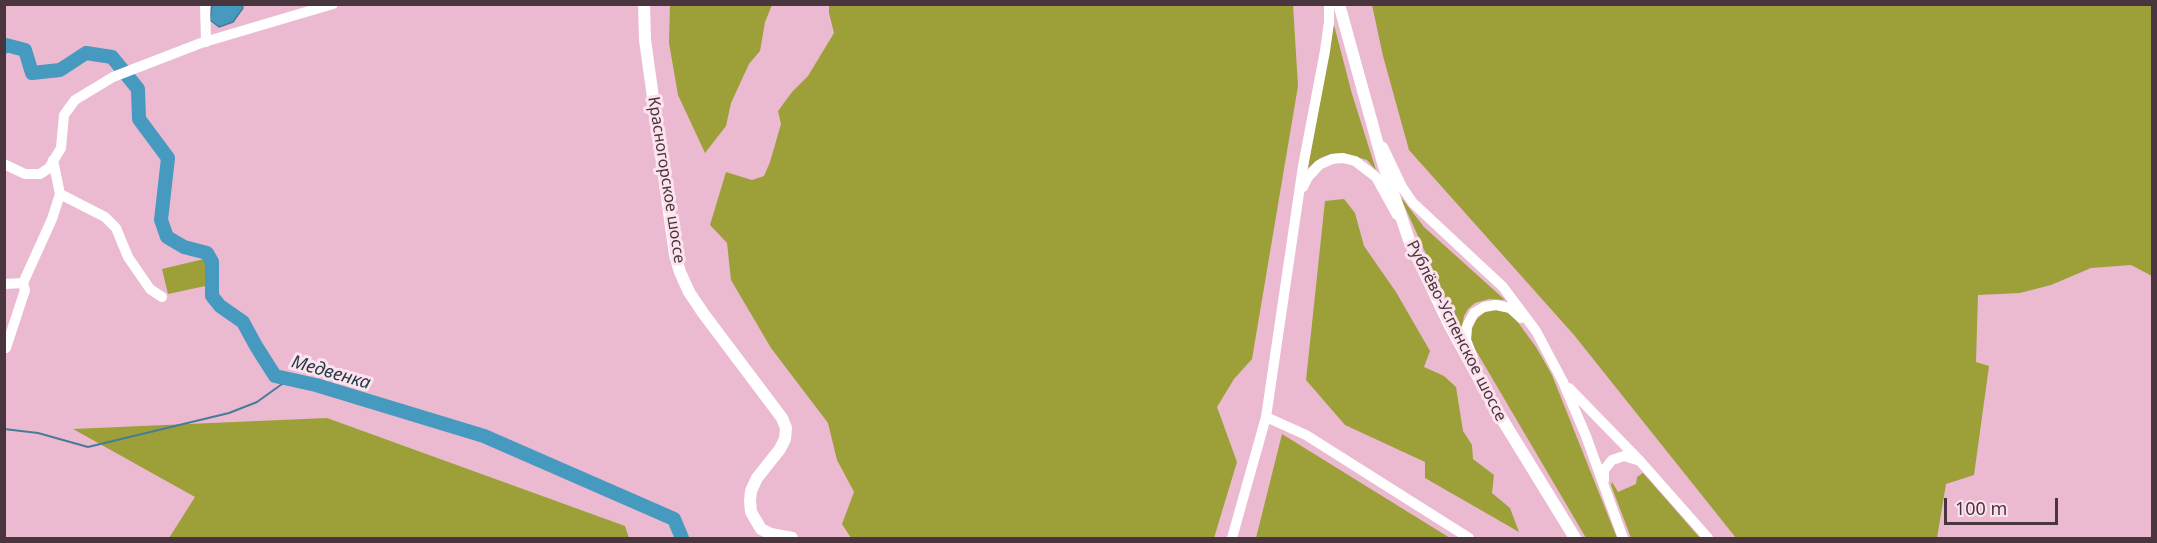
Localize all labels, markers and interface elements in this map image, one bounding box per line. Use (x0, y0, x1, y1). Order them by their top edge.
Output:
street label: Красногорское шоссе (643, 95, 689, 265)
street label: Рублёво-Успенское шоссе (1402, 237, 1510, 425)
water label: Медвенка (289, 351, 373, 395)
scale bar (1947, 486, 2061, 524)
text: 100 m (1955, 496, 2007, 520)

